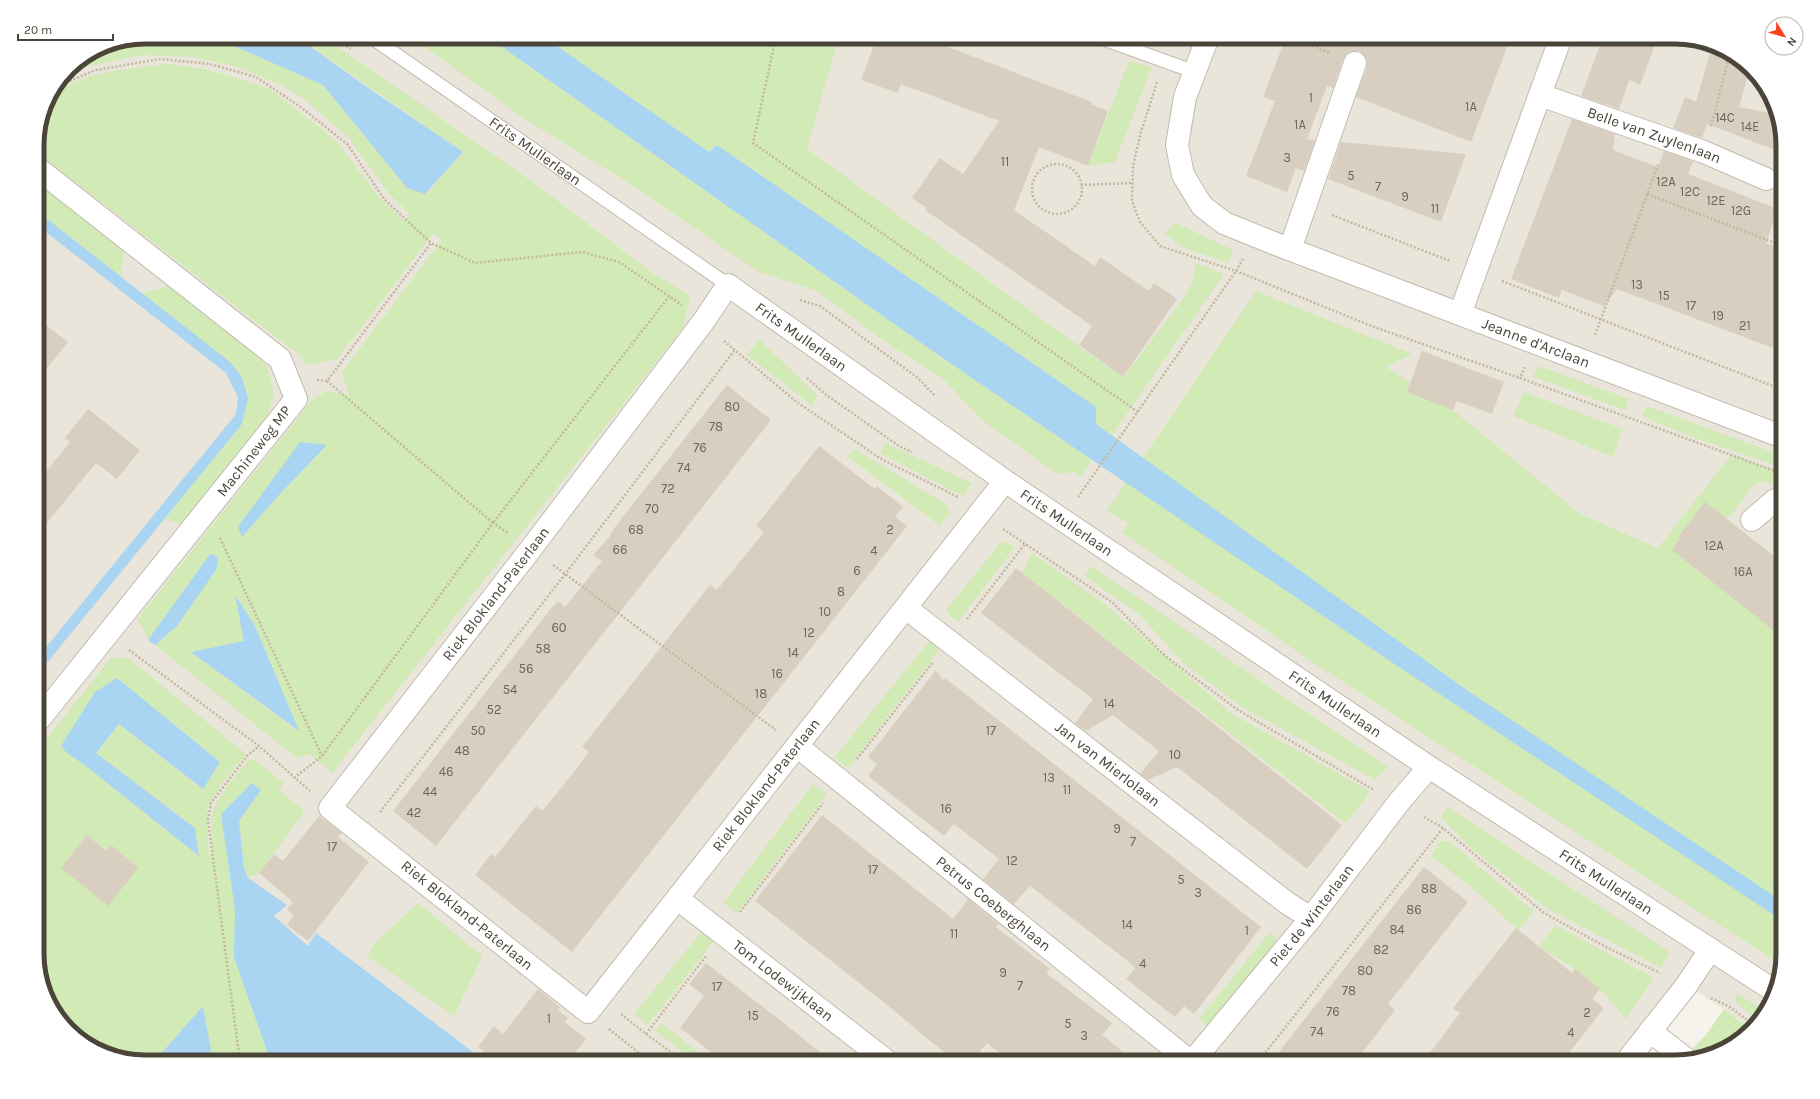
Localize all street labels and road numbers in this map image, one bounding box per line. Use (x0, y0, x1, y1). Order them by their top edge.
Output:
street label: Belle van Zuylenlaan (1585, 103, 1724, 167)
street label: Frits Mullerlaan (486, 113, 585, 189)
street label: Frits Mullerlaan (752, 298, 850, 375)
street label: Jeanne d'Arclaan (1480, 314, 1592, 372)
street label: Machineweg MP (213, 402, 295, 500)
street label: Frits Mullerlaan (1017, 485, 1116, 560)
street label: Riek Blokland-Paterlaan (439, 523, 553, 664)
street label: Frits Mullerlaan (1285, 666, 1385, 741)
street label: Riek Blokland-Paterlaan (708, 715, 824, 855)
street label: Jan van Mierlolaan (1052, 718, 1164, 810)
street label: Frits Mullerlaan (1556, 845, 1656, 919)
street label: Petrus Coeberghlaan (933, 852, 1055, 955)
street label: Riek Blokland-Paterlaan (398, 856, 536, 974)
street label: Piet de Winterlaan (1266, 861, 1357, 970)
street label: Tom Lodewijklaan (729, 936, 837, 1025)

